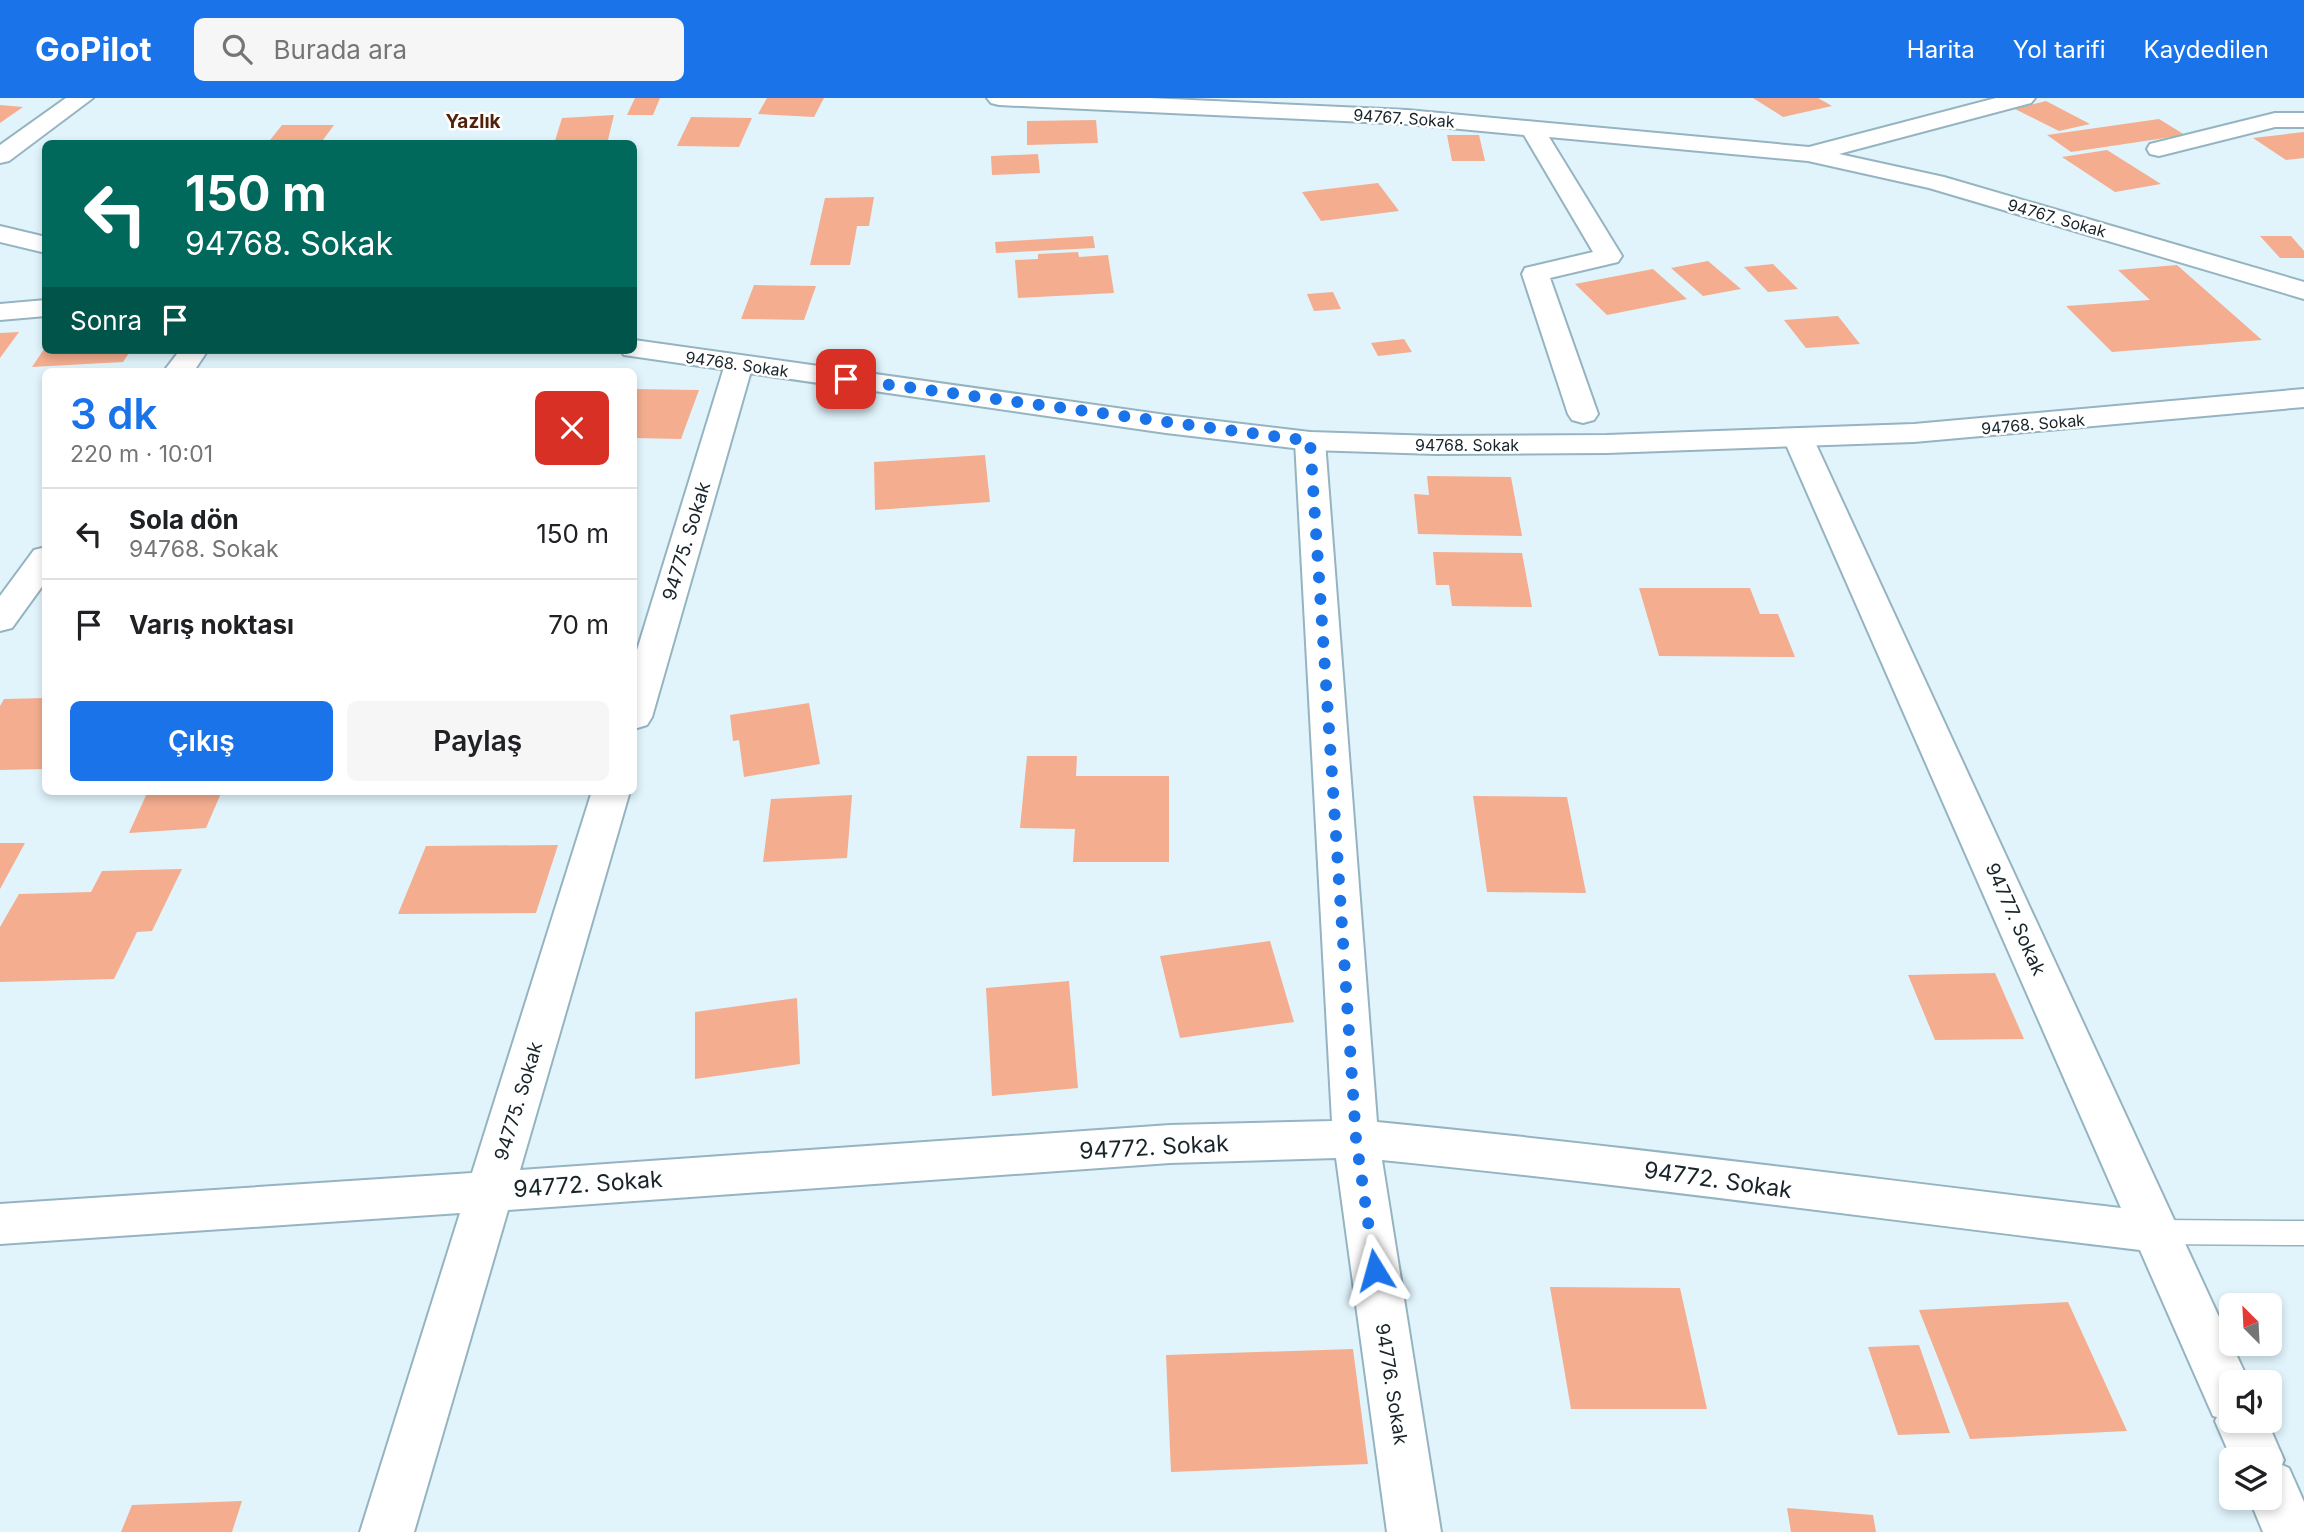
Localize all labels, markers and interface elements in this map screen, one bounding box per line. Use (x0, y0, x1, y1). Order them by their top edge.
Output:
search box (194, 18, 684, 81)
text: GoPilot (35, 29, 152, 69)
icon: search (218, 30, 256, 68)
text: Burada ara (274, 34, 407, 65)
text: Harita (1907, 35, 1975, 64)
text: Yol tarifi (2013, 35, 2106, 64)
text: Kaydedilen (2144, 35, 2269, 64)
street label: 94767. Sokak (1353, 104, 1456, 132)
district label: Yazlık (445, 110, 501, 133)
text: 150 m (185, 164, 327, 223)
icon: left (70, 168, 161, 259)
street label: 94767. Sokak (2005, 194, 2109, 242)
text: 94768. Sokak (185, 224, 393, 263)
icon: arrive (156, 301, 194, 339)
text: Sonra (70, 305, 142, 336)
street label: 94768. Sokak (684, 347, 790, 381)
pin (816, 349, 876, 409)
icon: arrive (827, 360, 865, 398)
text: 3 dk (70, 388, 157, 439)
button: close (535, 391, 609, 465)
street label: 94768. Sokak (1980, 409, 2086, 438)
street label: 94768. Sokak (1415, 435, 1519, 455)
text: 220 m · 10:01 (70, 440, 213, 468)
street label: 94775. Sokak (658, 479, 716, 603)
text: Sola dön (129, 504, 239, 535)
icon: left (70, 515, 108, 553)
text: 150 m (536, 518, 609, 549)
text: 94768. Sokak (129, 535, 279, 563)
icon: arrive (70, 606, 108, 644)
text: Varış noktası (129, 609, 294, 640)
text: 70 m (548, 609, 609, 640)
button: Çıkış (70, 701, 333, 781)
button: Paylaş (347, 701, 609, 781)
street label: 94777. Sokak (1981, 859, 2051, 979)
street label: 94775. Sokak (490, 1039, 548, 1163)
street label: 94772. Sokak (1079, 1129, 1230, 1165)
street label: 94772. Sokak (1642, 1156, 1794, 1204)
street label: 94772. Sokak (512, 1165, 664, 1203)
position arrow (1338, 1233, 1412, 1307)
north arrow (2219, 1293, 2282, 1356)
map controls (2219, 1293, 2282, 1510)
street label: 94776. Sokak (1371, 1322, 1413, 1447)
button: sound (2219, 1370, 2282, 1433)
button: layers (2219, 1447, 2282, 1510)

